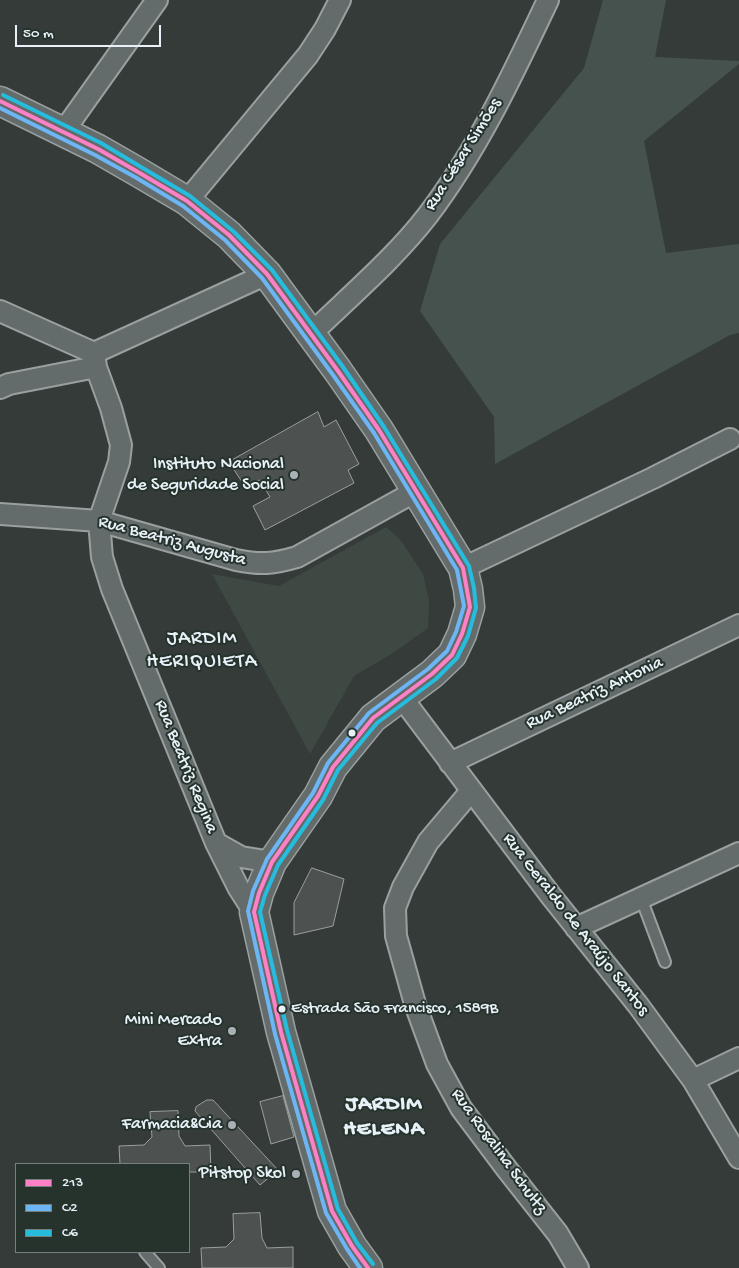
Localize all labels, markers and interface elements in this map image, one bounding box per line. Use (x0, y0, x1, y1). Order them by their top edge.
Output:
scale bar (18, 15, 164, 47)
text: 50 m (23, 25, 54, 43)
street label: Rua César Simões (421, 95, 507, 215)
place label: Instituto Nacional de Seguridade Social (127, 454, 284, 496)
marker: Instituto Nacional de Seguridade Social (288, 469, 300, 481)
street label: Rua Beatriz Augusta (96, 512, 248, 572)
district label: JARDIM HERIQUIETA (145, 628, 259, 675)
street label: Rua Beatriz Antonia (523, 653, 667, 735)
street label: Rua Beatriz Regina (148, 697, 222, 837)
unlabelled marker (347, 728, 357, 738)
street label: Rua Geraldo de Araújo Santos (497, 829, 653, 1021)
place label: Estrada São Francisco, 1589B (291, 999, 498, 1019)
marker: Estrada São Francisco, 1589B (277, 1004, 287, 1014)
place label: Mini Mercado Extra (125, 1010, 222, 1052)
marker: Mini Mercado Extra (226, 1025, 238, 1037)
street label: Rua Rosalina Schultz (445, 1085, 551, 1219)
district label: JARDIM HELENA (343, 1093, 425, 1144)
place label: Farmacia&Cia (122, 1114, 222, 1136)
marker: Farmacia&Cia (226, 1119, 238, 1131)
legend (15, 1163, 190, 1253)
place label: Pitstop Skol (199, 1163, 286, 1185)
marker: Pitstop Skol (290, 1168, 302, 1180)
text: 213 (62, 1174, 83, 1192)
text: C2 (62, 1199, 77, 1217)
text: C6 (62, 1224, 78, 1242)

